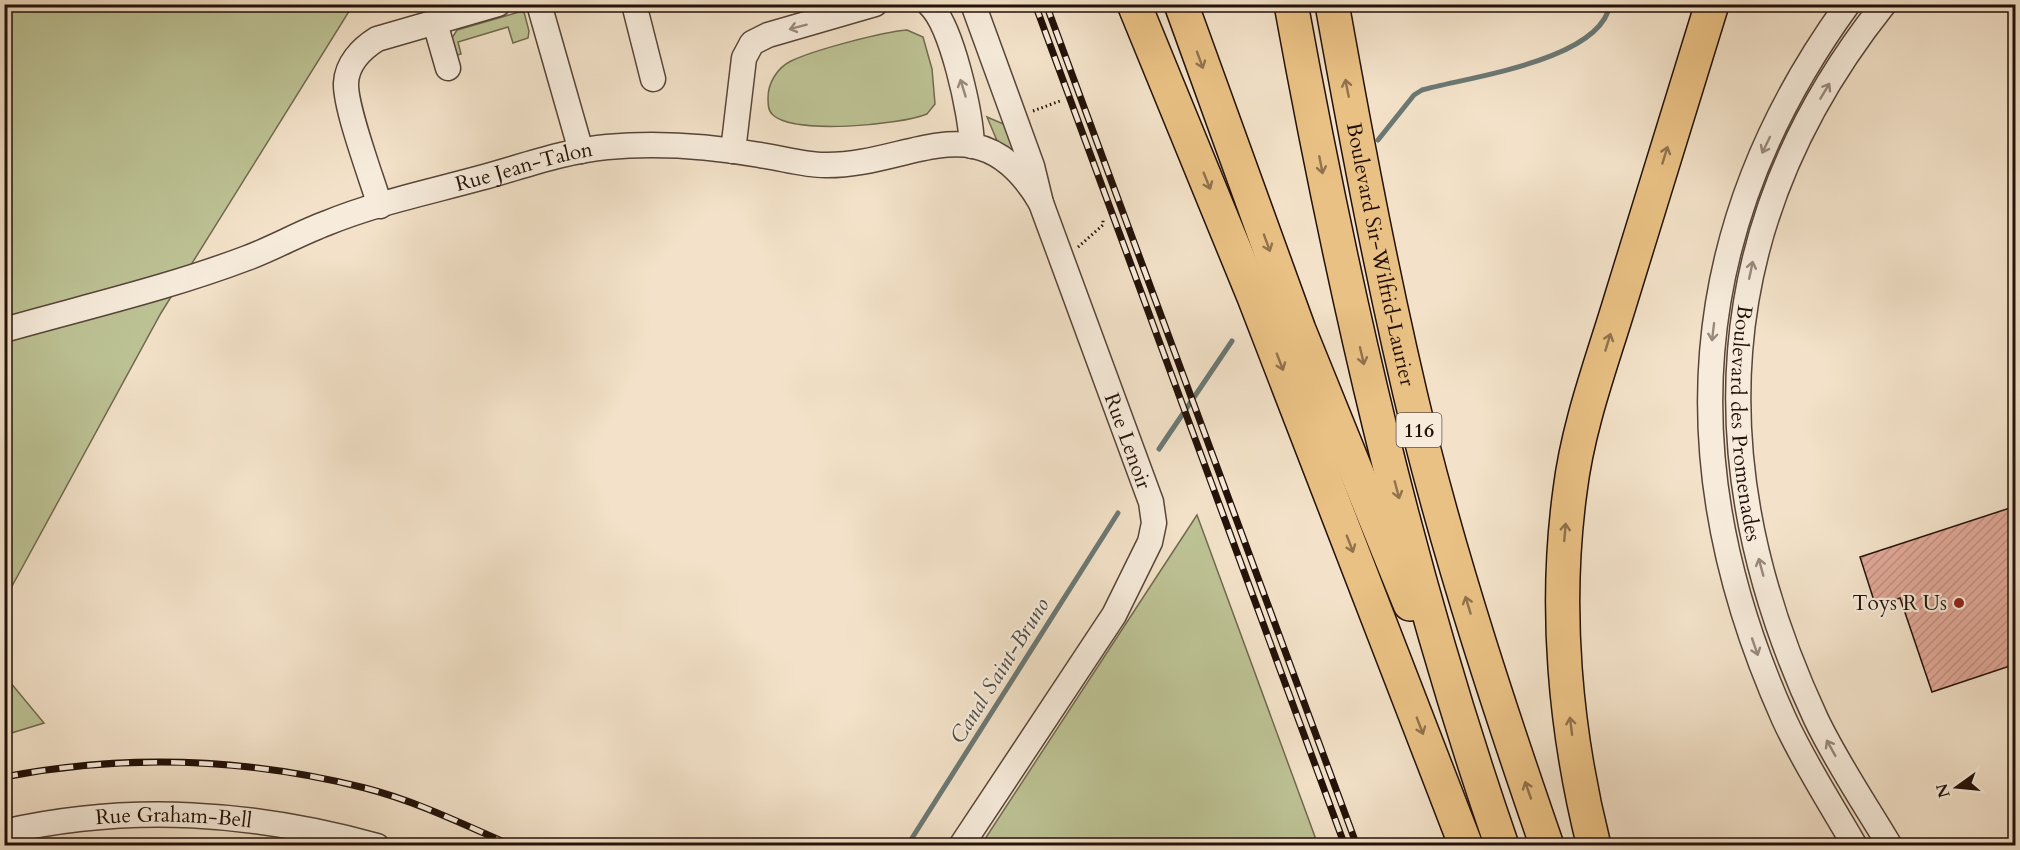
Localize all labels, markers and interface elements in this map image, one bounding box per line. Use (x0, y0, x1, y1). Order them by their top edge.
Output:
one-way arrow (789, 21, 808, 33)
one-way arrow (1196, 50, 1207, 68)
one-way arrow (957, 79, 968, 98)
one-way arrow (1341, 79, 1352, 98)
one-way arrow (1819, 83, 1831, 100)
street label: Boulevard Sir-Wilfrid-Laurier (1339, 120, 1422, 389)
street label: Rue Jean-Talon (452, 135, 595, 199)
one-way arrow (1759, 136, 1771, 154)
one-way arrow (1660, 146, 1671, 165)
one-way arrow (1316, 155, 1327, 175)
one-way arrow (1202, 171, 1213, 190)
one-way arrow (1263, 233, 1274, 252)
one-way arrow (1746, 261, 1757, 280)
street label: Boulevard des Promenades (1723, 303, 1768, 544)
one-way arrow (1707, 322, 1718, 342)
one-way arrow (1603, 333, 1614, 352)
one-way arrow (1357, 346, 1369, 365)
one-way arrow (1275, 352, 1286, 371)
street label: Rue Lenoir (1097, 389, 1158, 494)
road number: 116 (1396, 413, 1442, 447)
one-way arrow (1392, 480, 1403, 499)
one-way arrow (1560, 522, 1571, 542)
one-way arrow (1345, 534, 1356, 553)
one-way arrow (1755, 558, 1766, 577)
place label: Toys R Us (1852, 589, 1947, 618)
water label: Canal Saint-Bruno (943, 592, 1057, 749)
one-way arrow (1461, 596, 1472, 615)
marker: Toys R Us (1952, 596, 1966, 610)
one-way arrow (1751, 637, 1762, 656)
one-way arrow (1415, 716, 1426, 735)
one-way arrow (1565, 717, 1576, 737)
one-way arrow (1825, 740, 1837, 757)
north arrow (1927, 757, 1987, 817)
one-way arrow (1521, 781, 1532, 800)
text: N (1931, 781, 1956, 800)
street label: Rue Graham-Bell (94, 801, 254, 836)

